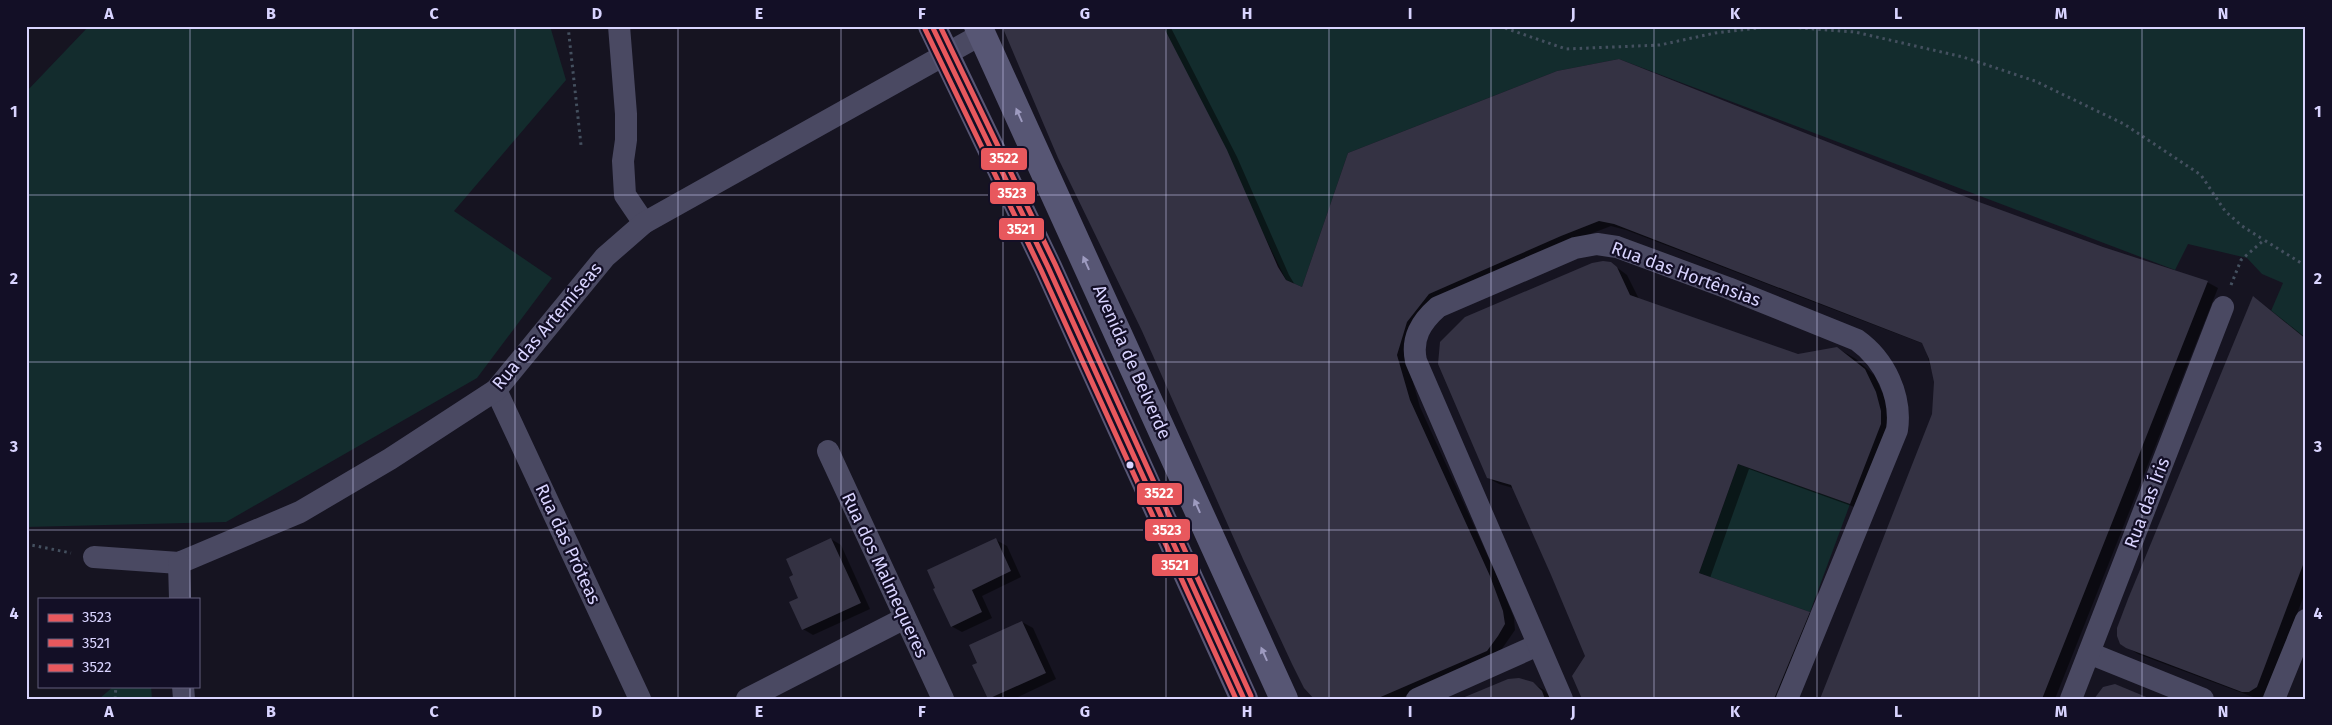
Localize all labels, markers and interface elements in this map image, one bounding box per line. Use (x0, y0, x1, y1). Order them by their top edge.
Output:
text: A (103, 4, 114, 23)
text: B (266, 4, 276, 23)
text: C (429, 4, 439, 23)
text: D (592, 4, 602, 23)
text: E (755, 4, 763, 23)
text: F (918, 4, 926, 23)
text: G (1080, 4, 1090, 23)
text: H (1242, 4, 1252, 23)
text: I (1408, 4, 1412, 23)
text: J (1569, 4, 1576, 23)
text: K (1730, 4, 1741, 23)
text: L (1894, 4, 1902, 23)
text: M (2055, 4, 2068, 23)
text: N (2218, 4, 2228, 23)
text: 1 (10, 102, 18, 121)
text: 1 (2314, 102, 2322, 121)
one-way arrow (1015, 108, 1023, 122)
line badge: 3522 (980, 147, 1028, 171)
text: 3522 (988, 150, 1019, 167)
line badge: 3523 (989, 181, 1036, 205)
text: 3523 (996, 185, 1027, 202)
line badge: 3521 (998, 217, 1045, 241)
text: 3521 (1006, 221, 1035, 238)
street label: Rua das Hortênsias (1608, 237, 1764, 311)
one-way arrow (1082, 256, 1090, 270)
street label: Rua das Artemíseas (487, 258, 607, 394)
text: 2 (10, 269, 18, 288)
text: 2 (2314, 269, 2322, 288)
street label: Avenida de Belverde (1088, 281, 1176, 443)
text: 3 (9, 437, 18, 456)
text: 3 (2313, 437, 2322, 456)
street label: Rua das Íris (2119, 454, 2174, 551)
unlabelled marker (1125, 460, 1135, 470)
street label: Rua das Próteas (530, 480, 606, 608)
line badge: 3522 (1136, 482, 1183, 506)
text: 3522 (1143, 485, 1174, 502)
street label: Rua dos Malmequeres (837, 489, 933, 661)
one-way arrow (1193, 499, 1201, 513)
line badge: 3523 (1144, 518, 1191, 542)
text: 3523 (1151, 522, 1182, 539)
line badge: 3521 (1151, 553, 1199, 577)
text: 3521 (1160, 557, 1189, 574)
legend (38, 598, 200, 688)
text: 4 (9, 604, 19, 623)
text: 4 (2313, 604, 2323, 623)
text: 3523 (82, 608, 112, 626)
text: 3521 (82, 634, 110, 652)
one-way arrow (1260, 647, 1268, 661)
text: 3522 (82, 658, 112, 676)
text: A (103, 702, 114, 721)
text: B (266, 702, 276, 721)
text: C (429, 702, 439, 721)
text: D (592, 702, 602, 721)
text: E (755, 702, 763, 721)
text: F (918, 702, 926, 721)
text: G (1080, 702, 1090, 721)
text: H (1242, 702, 1252, 721)
text: I (1408, 702, 1412, 721)
text: J (1569, 702, 1576, 721)
text: K (1730, 702, 1741, 721)
text: L (1894, 702, 1902, 721)
text: M (2055, 702, 2068, 721)
text: N (2218, 702, 2228, 721)

